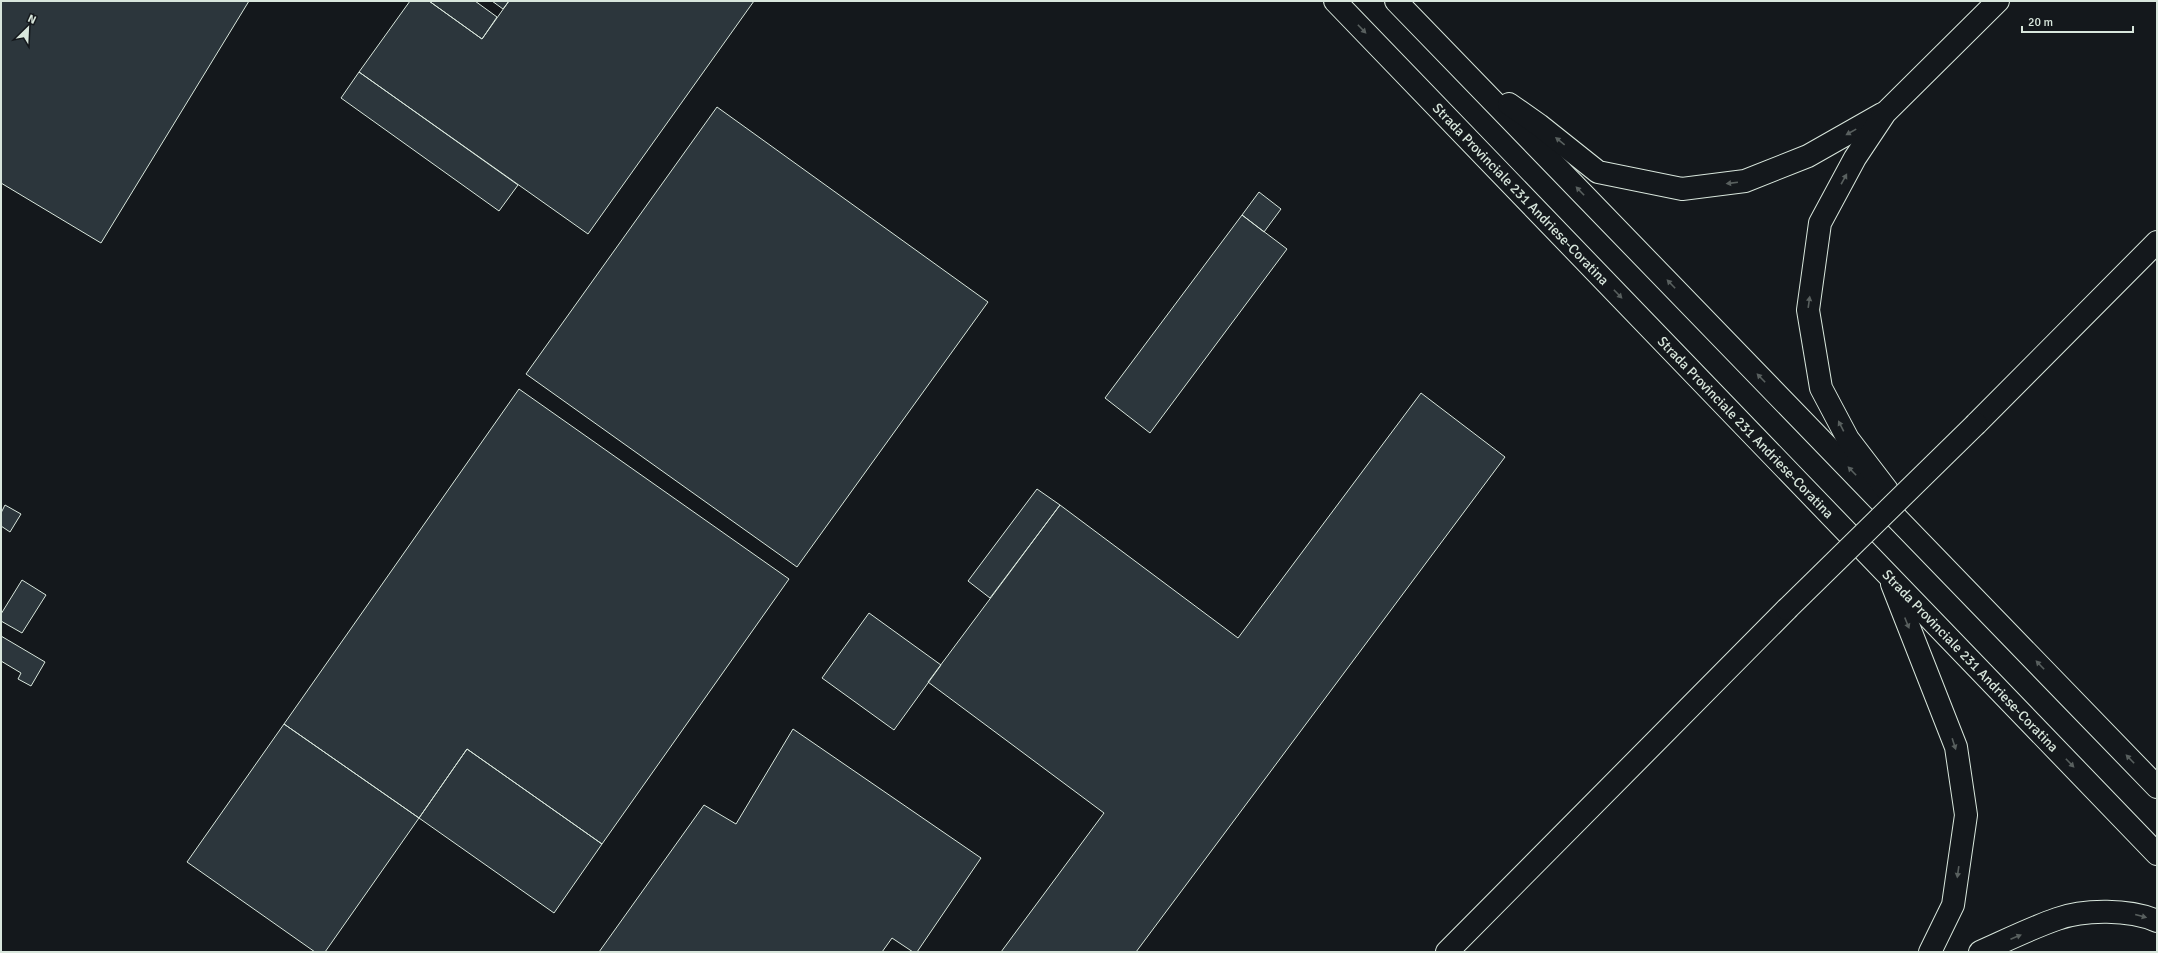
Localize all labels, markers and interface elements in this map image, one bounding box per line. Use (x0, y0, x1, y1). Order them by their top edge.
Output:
north arrow (8, 8, 48, 48)
scale bar (2022, 8, 2133, 34)
text: N (26, 12, 38, 27)
text: 20 m (2028, 15, 2053, 30)
one-way arrow (1357, 24, 1367, 34)
street label: Strada Provinciale 231 Andriese-Coratina (1429, 99, 1613, 289)
one-way arrow (1845, 128, 1857, 135)
one-way arrow (1554, 136, 1565, 145)
one-way arrow (1841, 173, 1848, 184)
one-way arrow (1726, 180, 1738, 186)
one-way arrow (1576, 186, 1585, 196)
one-way arrow (1666, 279, 1676, 289)
one-way arrow (1613, 289, 1623, 299)
one-way arrow (1806, 296, 1813, 308)
street label: Strada Provinciale 231 Andriese-Coratina (1654, 333, 1837, 522)
one-way arrow (1757, 373, 1766, 383)
one-way arrow (1838, 420, 1844, 432)
one-way arrow (1847, 466, 1857, 476)
street label: Strada Provinciale 231 Andriese-Coratina (1879, 566, 2062, 755)
one-way arrow (1904, 617, 1910, 629)
one-way arrow (2035, 660, 2045, 670)
one-way arrow (1951, 738, 1957, 750)
one-way arrow (2125, 754, 2135, 764)
one-way arrow (2065, 758, 2075, 768)
one-way arrow (1955, 866, 1961, 878)
one-way arrow (2135, 913, 2147, 919)
one-way arrow (2010, 933, 2022, 939)

